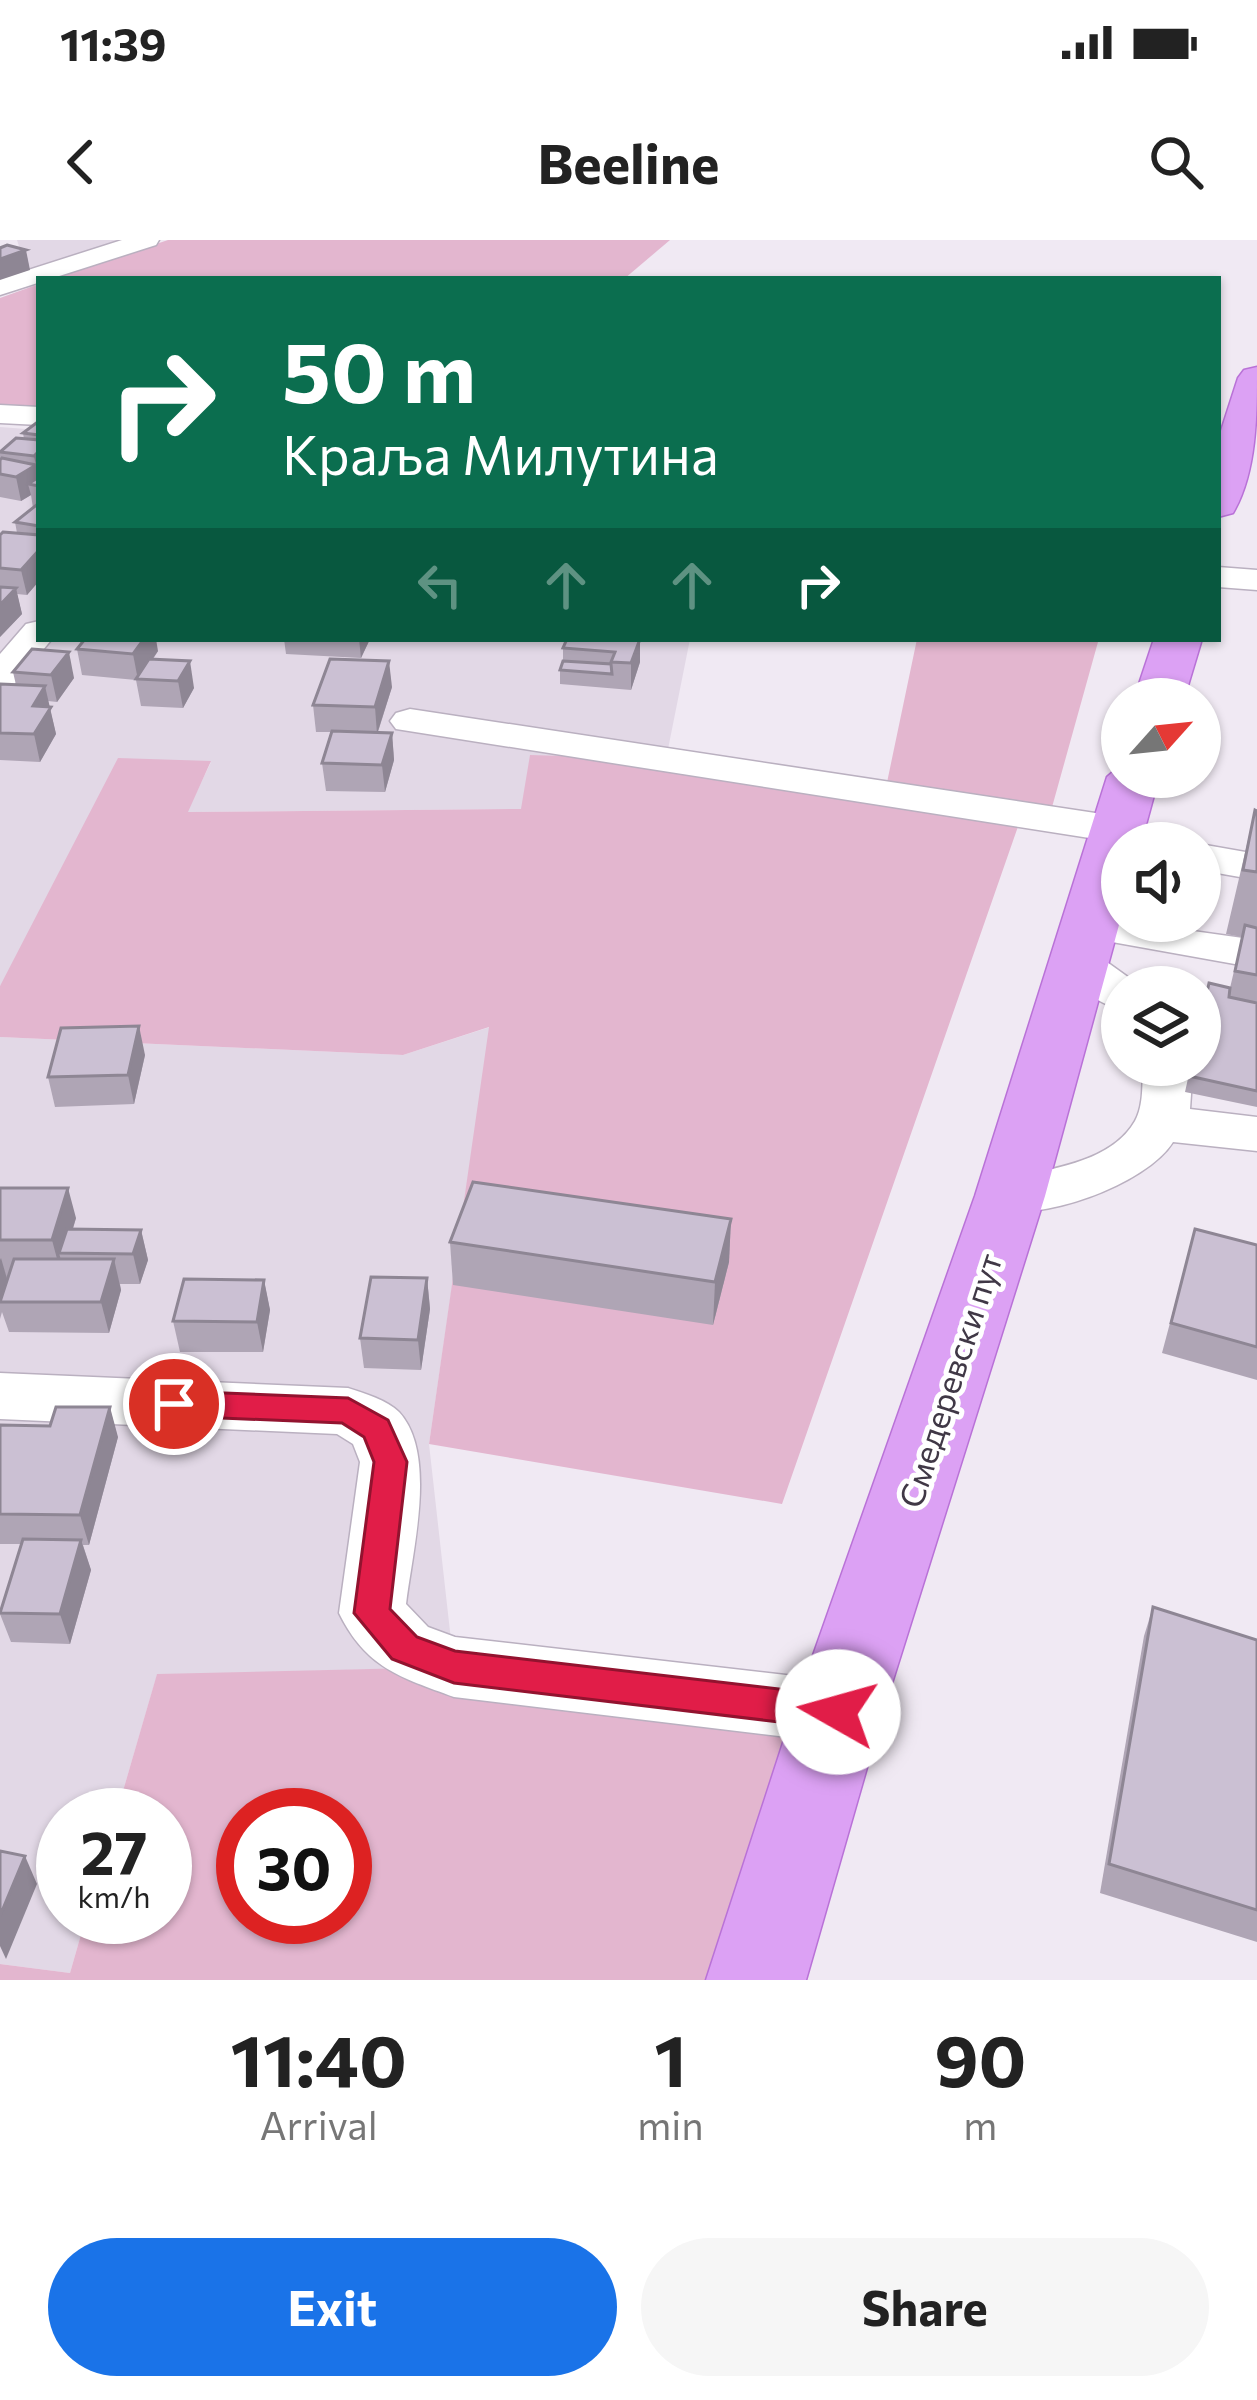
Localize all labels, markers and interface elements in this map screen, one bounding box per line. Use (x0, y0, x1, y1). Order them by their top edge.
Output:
text: 11:39 (60, 15, 167, 70)
icon: back (48, 129, 114, 195)
text: Beeline (537, 129, 720, 195)
icon: search (1143, 129, 1209, 195)
text: 50 m (282, 318, 476, 420)
icon: right (84, 324, 240, 480)
text: Краља Милутина (282, 420, 719, 486)
icon: left (407, 552, 473, 618)
icon: ahead (533, 552, 599, 618)
icon: ahead (659, 552, 725, 618)
icon: right (785, 552, 851, 618)
north arrow (1101, 678, 1221, 798)
map controls (1101, 678, 1221, 1086)
button: sound (1101, 822, 1221, 942)
button: layers (1101, 966, 1221, 1086)
street label: Смедеревски пут (889, 1248, 1009, 1512)
pin (123, 1353, 225, 1455)
icon: arrive (141, 1371, 207, 1437)
position arrow (775, 1649, 901, 1775)
speed limit sign: 30 (216, 1788, 372, 1944)
text: 27 (81, 1814, 147, 1887)
text: km/h (78, 1877, 150, 1914)
text: 11:40 (231, 2014, 407, 2102)
text: 1 (654, 2014, 687, 2102)
text: 90 (934, 2014, 1026, 2102)
text: Arrival (260, 2100, 378, 2148)
text: min (637, 2100, 704, 2148)
text: m (963, 2100, 997, 2148)
button: Exit (48, 2238, 617, 2376)
button: Share (641, 2238, 1209, 2376)

